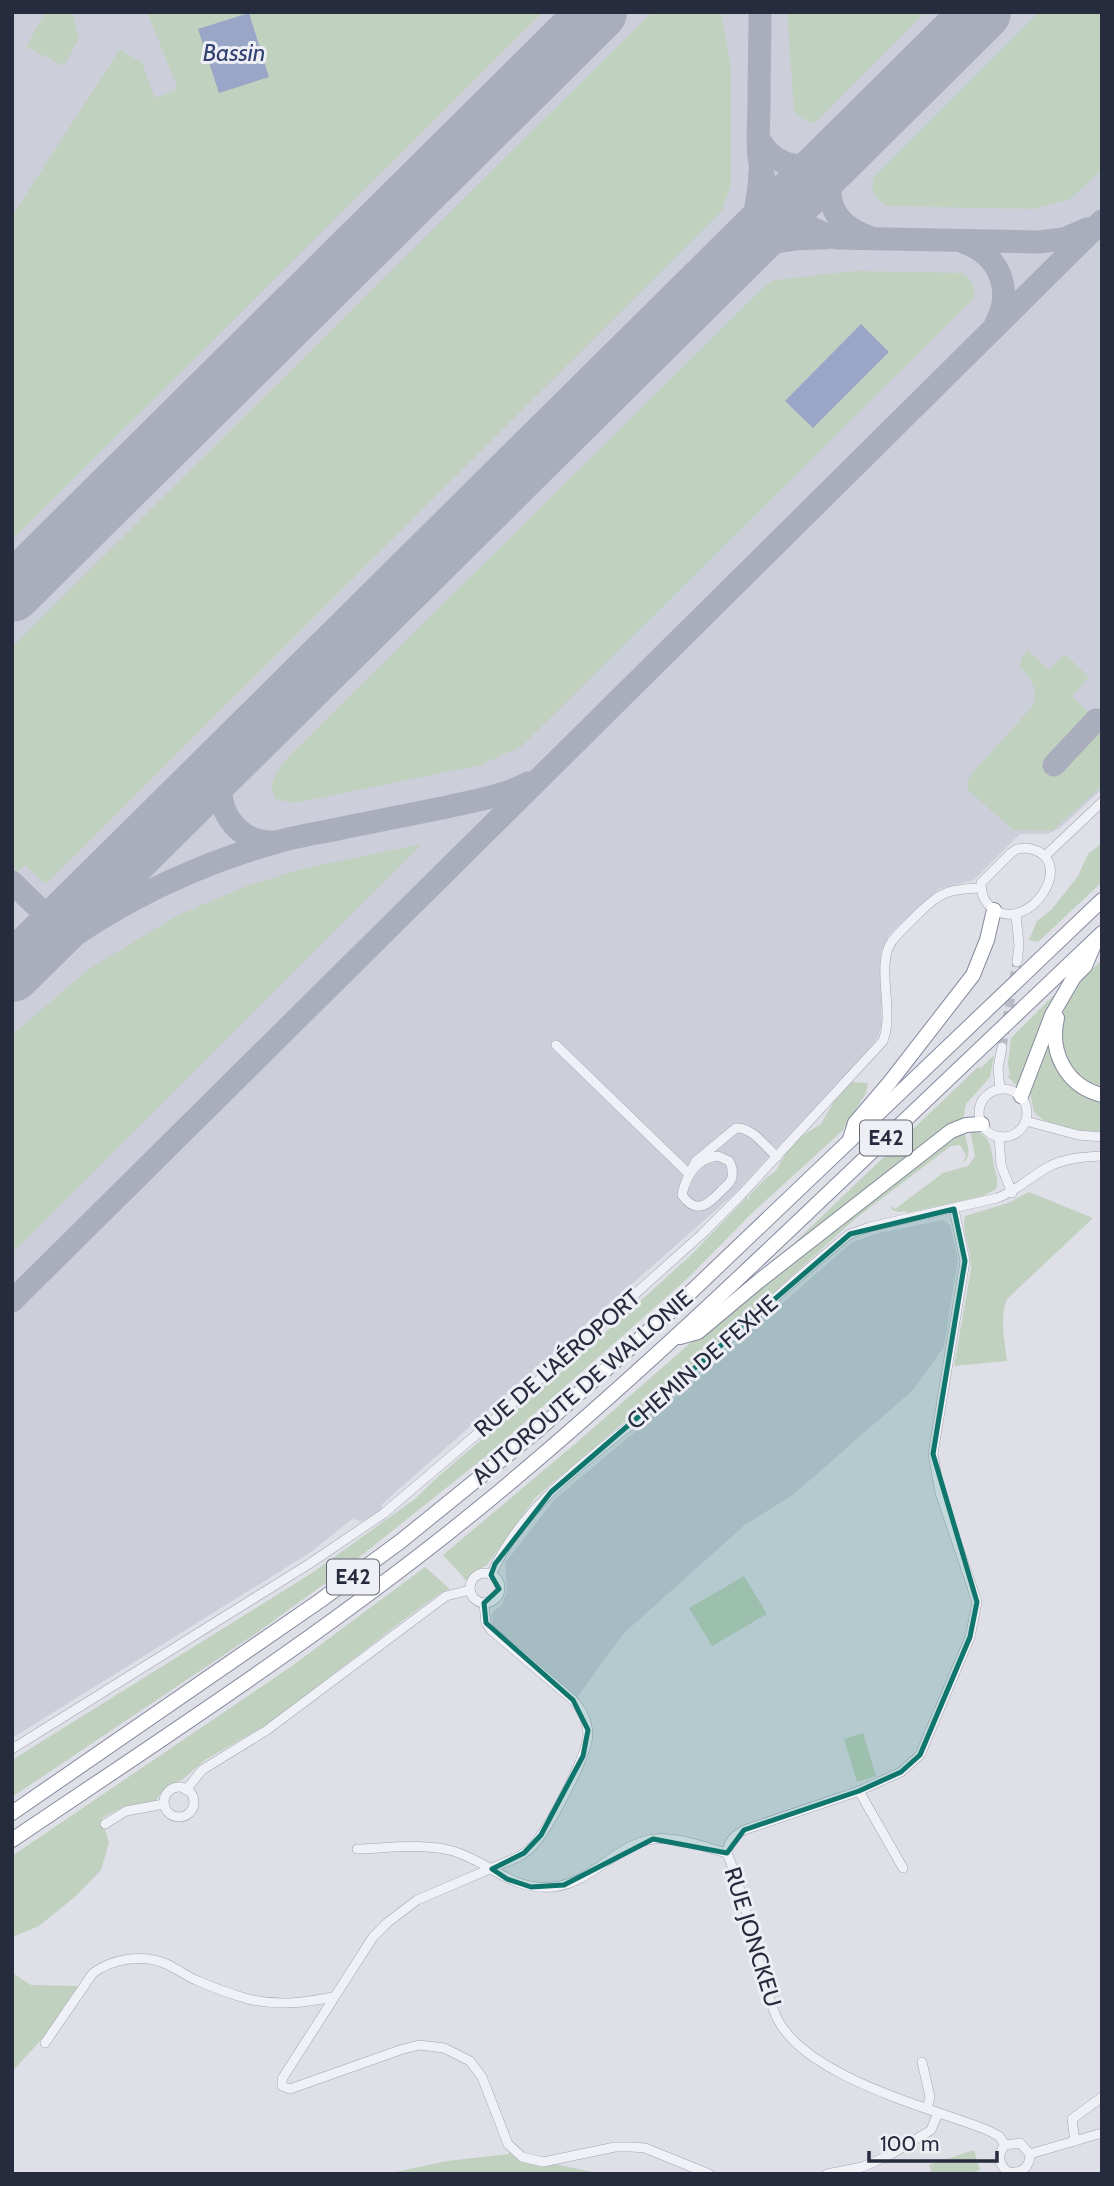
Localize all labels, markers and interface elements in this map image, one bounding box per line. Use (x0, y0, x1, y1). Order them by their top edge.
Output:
water label: Bassin (203, 38, 265, 67)
road number: E42 (860, 1120, 912, 1156)
street label: RUE DE L'AÉROPORT (468, 1283, 646, 1443)
street label: AUTOROUTE DE WALLONIE (466, 1284, 698, 1490)
street label: CHEMIN DE FEXHE (621, 1289, 783, 1435)
road number: E42 (327, 1560, 379, 1594)
street label: RUE JONCKEU (718, 1864, 788, 2010)
scale bar (869, 2120, 997, 2164)
text: 100 m (880, 2131, 939, 2156)

